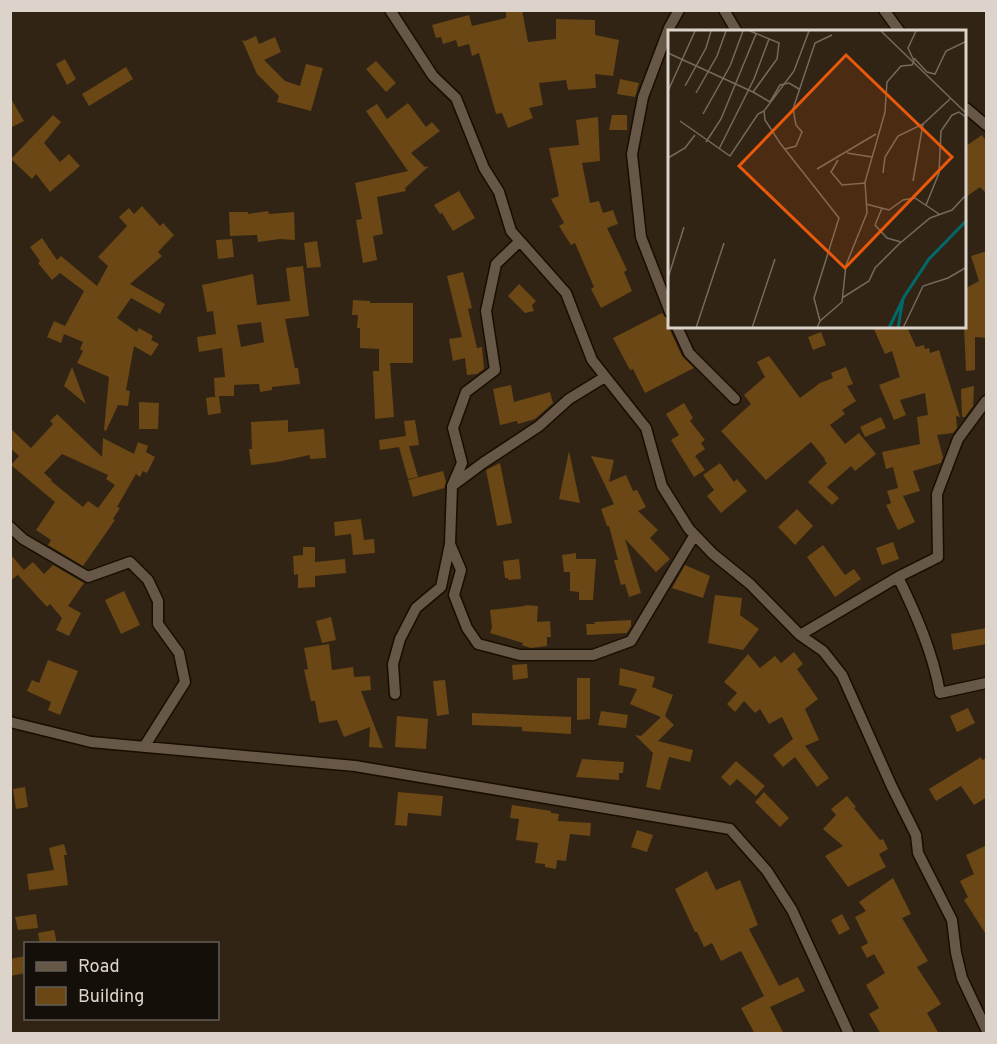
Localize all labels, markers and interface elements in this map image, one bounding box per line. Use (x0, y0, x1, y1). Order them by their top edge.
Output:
inset map (668, 30, 967, 328)
legend (24, 942, 219, 1020)
text: Road (78, 956, 120, 979)
text: Building (78, 986, 144, 1009)

